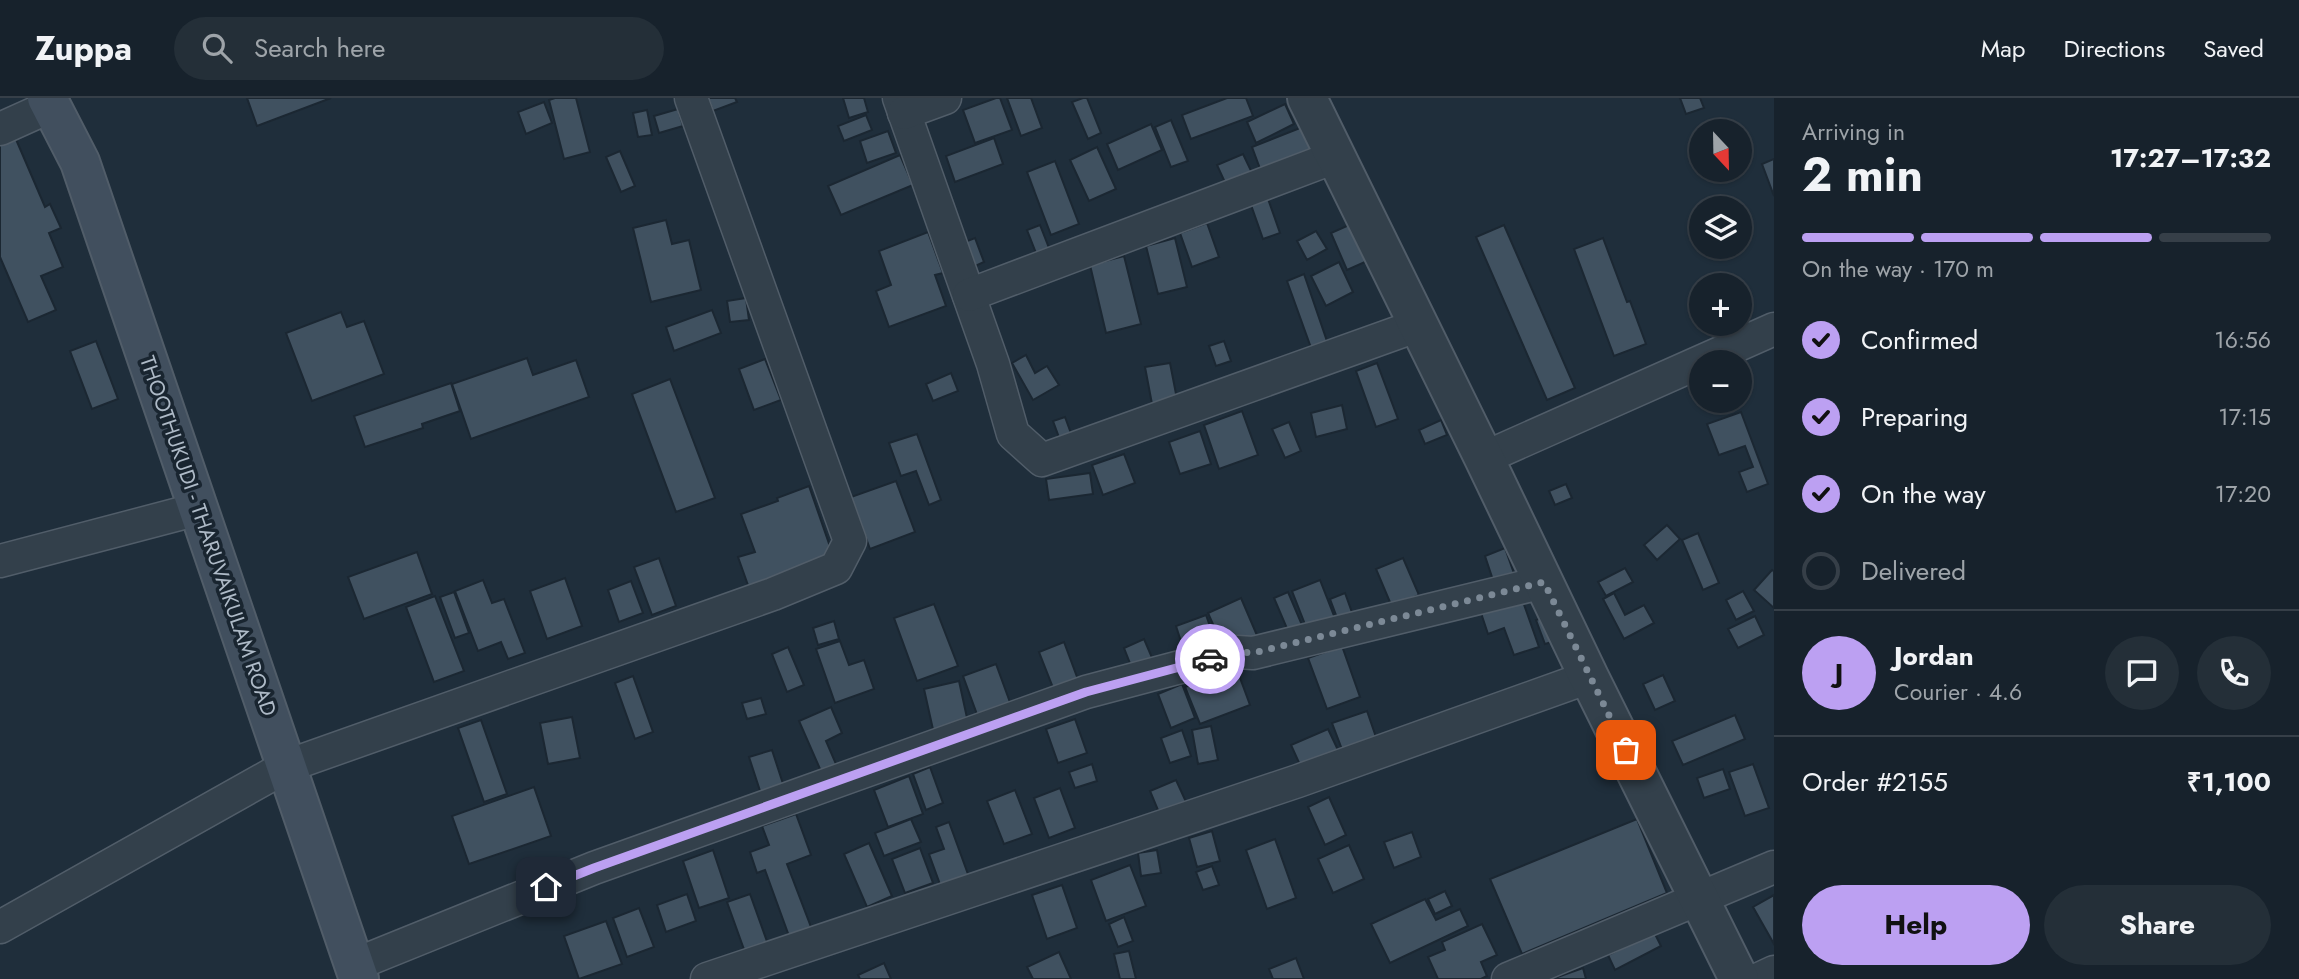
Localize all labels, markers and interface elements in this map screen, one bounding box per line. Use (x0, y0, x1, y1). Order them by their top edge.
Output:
search box (174, 17, 664, 80)
text: Zuppa (35, 25, 132, 72)
icon: search (198, 29, 236, 67)
text: Search here (254, 29, 385, 67)
text: Map (1981, 31, 2026, 66)
text: Directions (2064, 31, 2165, 66)
text: Saved (2203, 31, 2264, 66)
text: Arriving in (1802, 115, 1905, 149)
north arrow (1689, 119, 1752, 182)
map controls (1689, 119, 1752, 413)
text: 17:27–17:32 (2110, 139, 2271, 177)
text: 2 min (1802, 142, 1923, 208)
button: layers (1689, 196, 1752, 259)
text: On the way · 170 m (1802, 252, 1994, 286)
button: + (1689, 273, 1752, 336)
icon: check (1802, 321, 1840, 359)
text: Confirmed (1861, 321, 1978, 359)
text: 16:56 (2214, 323, 2271, 357)
button: − (1689, 350, 1752, 413)
street label: THOOTHUKUDI - THARUVAIKULAM ROAD (132, 352, 284, 720)
icon: check (1802, 398, 1840, 436)
text: Preparing (1861, 398, 1968, 436)
text: 17:15 (2218, 400, 2271, 434)
icon: check (1802, 475, 1840, 513)
text: On the way (1861, 475, 1986, 513)
text: 17:20 (2215, 477, 2271, 511)
text: Delivered (1861, 552, 1966, 590)
courier (1175, 624, 1245, 694)
button: chat (2105, 636, 2179, 710)
button: phone (2197, 636, 2271, 710)
text: Jordan (1894, 637, 1974, 675)
icon: car (1191, 640, 1229, 678)
text: J (1835, 654, 1843, 692)
text: Courier · 4.6 (1894, 675, 2022, 709)
pin (1596, 720, 1656, 780)
icon: bag (1607, 731, 1645, 769)
text: Order #2155 (1802, 763, 1948, 801)
text: ₹1,100 (2187, 763, 2271, 801)
pin (516, 857, 576, 917)
icon: home (527, 868, 565, 906)
button: Help (1802, 885, 2030, 965)
button: Share (2044, 885, 2271, 965)

